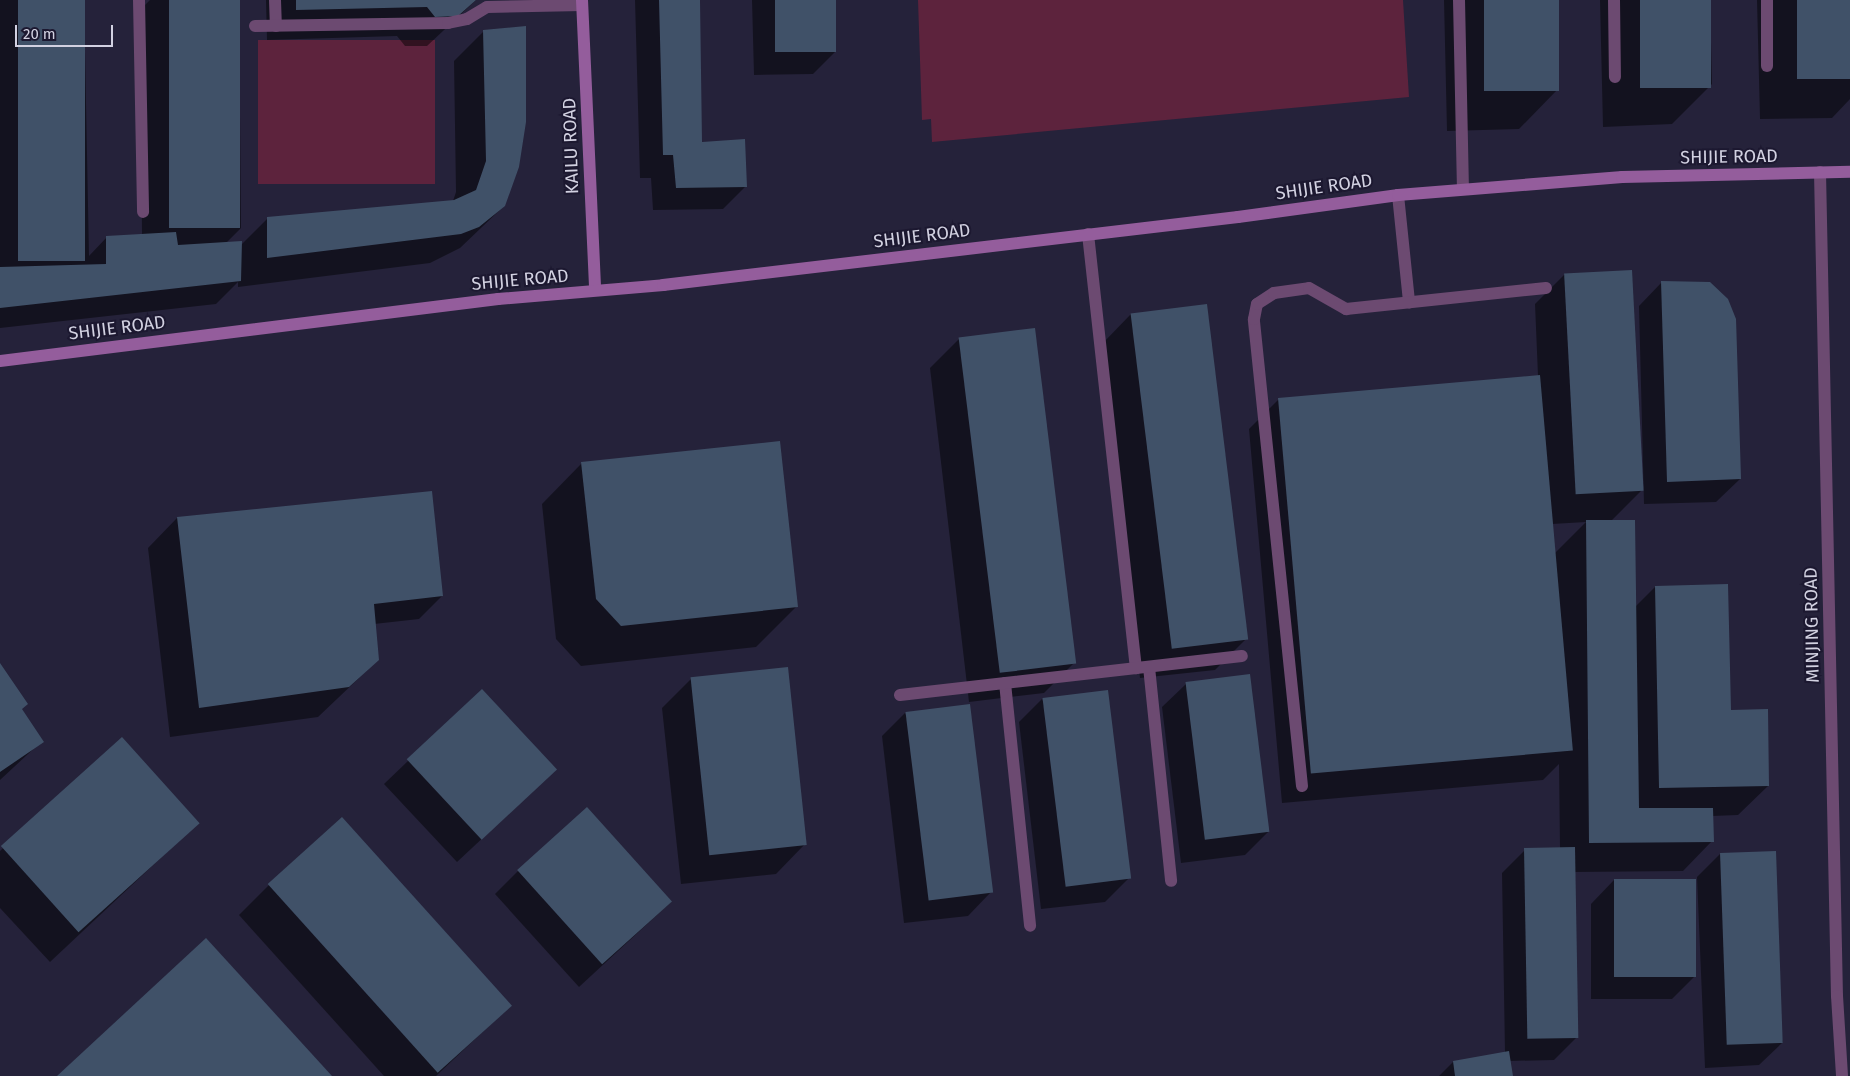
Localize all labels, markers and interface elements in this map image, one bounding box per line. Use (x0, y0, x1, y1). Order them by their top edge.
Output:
scale bar (18, 15, 115, 47)
text: 20 m (23, 25, 56, 43)
street label: KAILU ROAD (559, 97, 583, 195)
street label: SHIJIE ROAD (1680, 145, 1778, 169)
street label: SHIJIE ROAD (1274, 170, 1374, 204)
street label: SHIJIE ROAD (872, 219, 972, 253)
street label: SHIJIE ROAD (471, 265, 569, 295)
street label: SHIJIE ROAD (67, 311, 167, 345)
street label: MINJING ROAD (1800, 567, 1824, 683)

